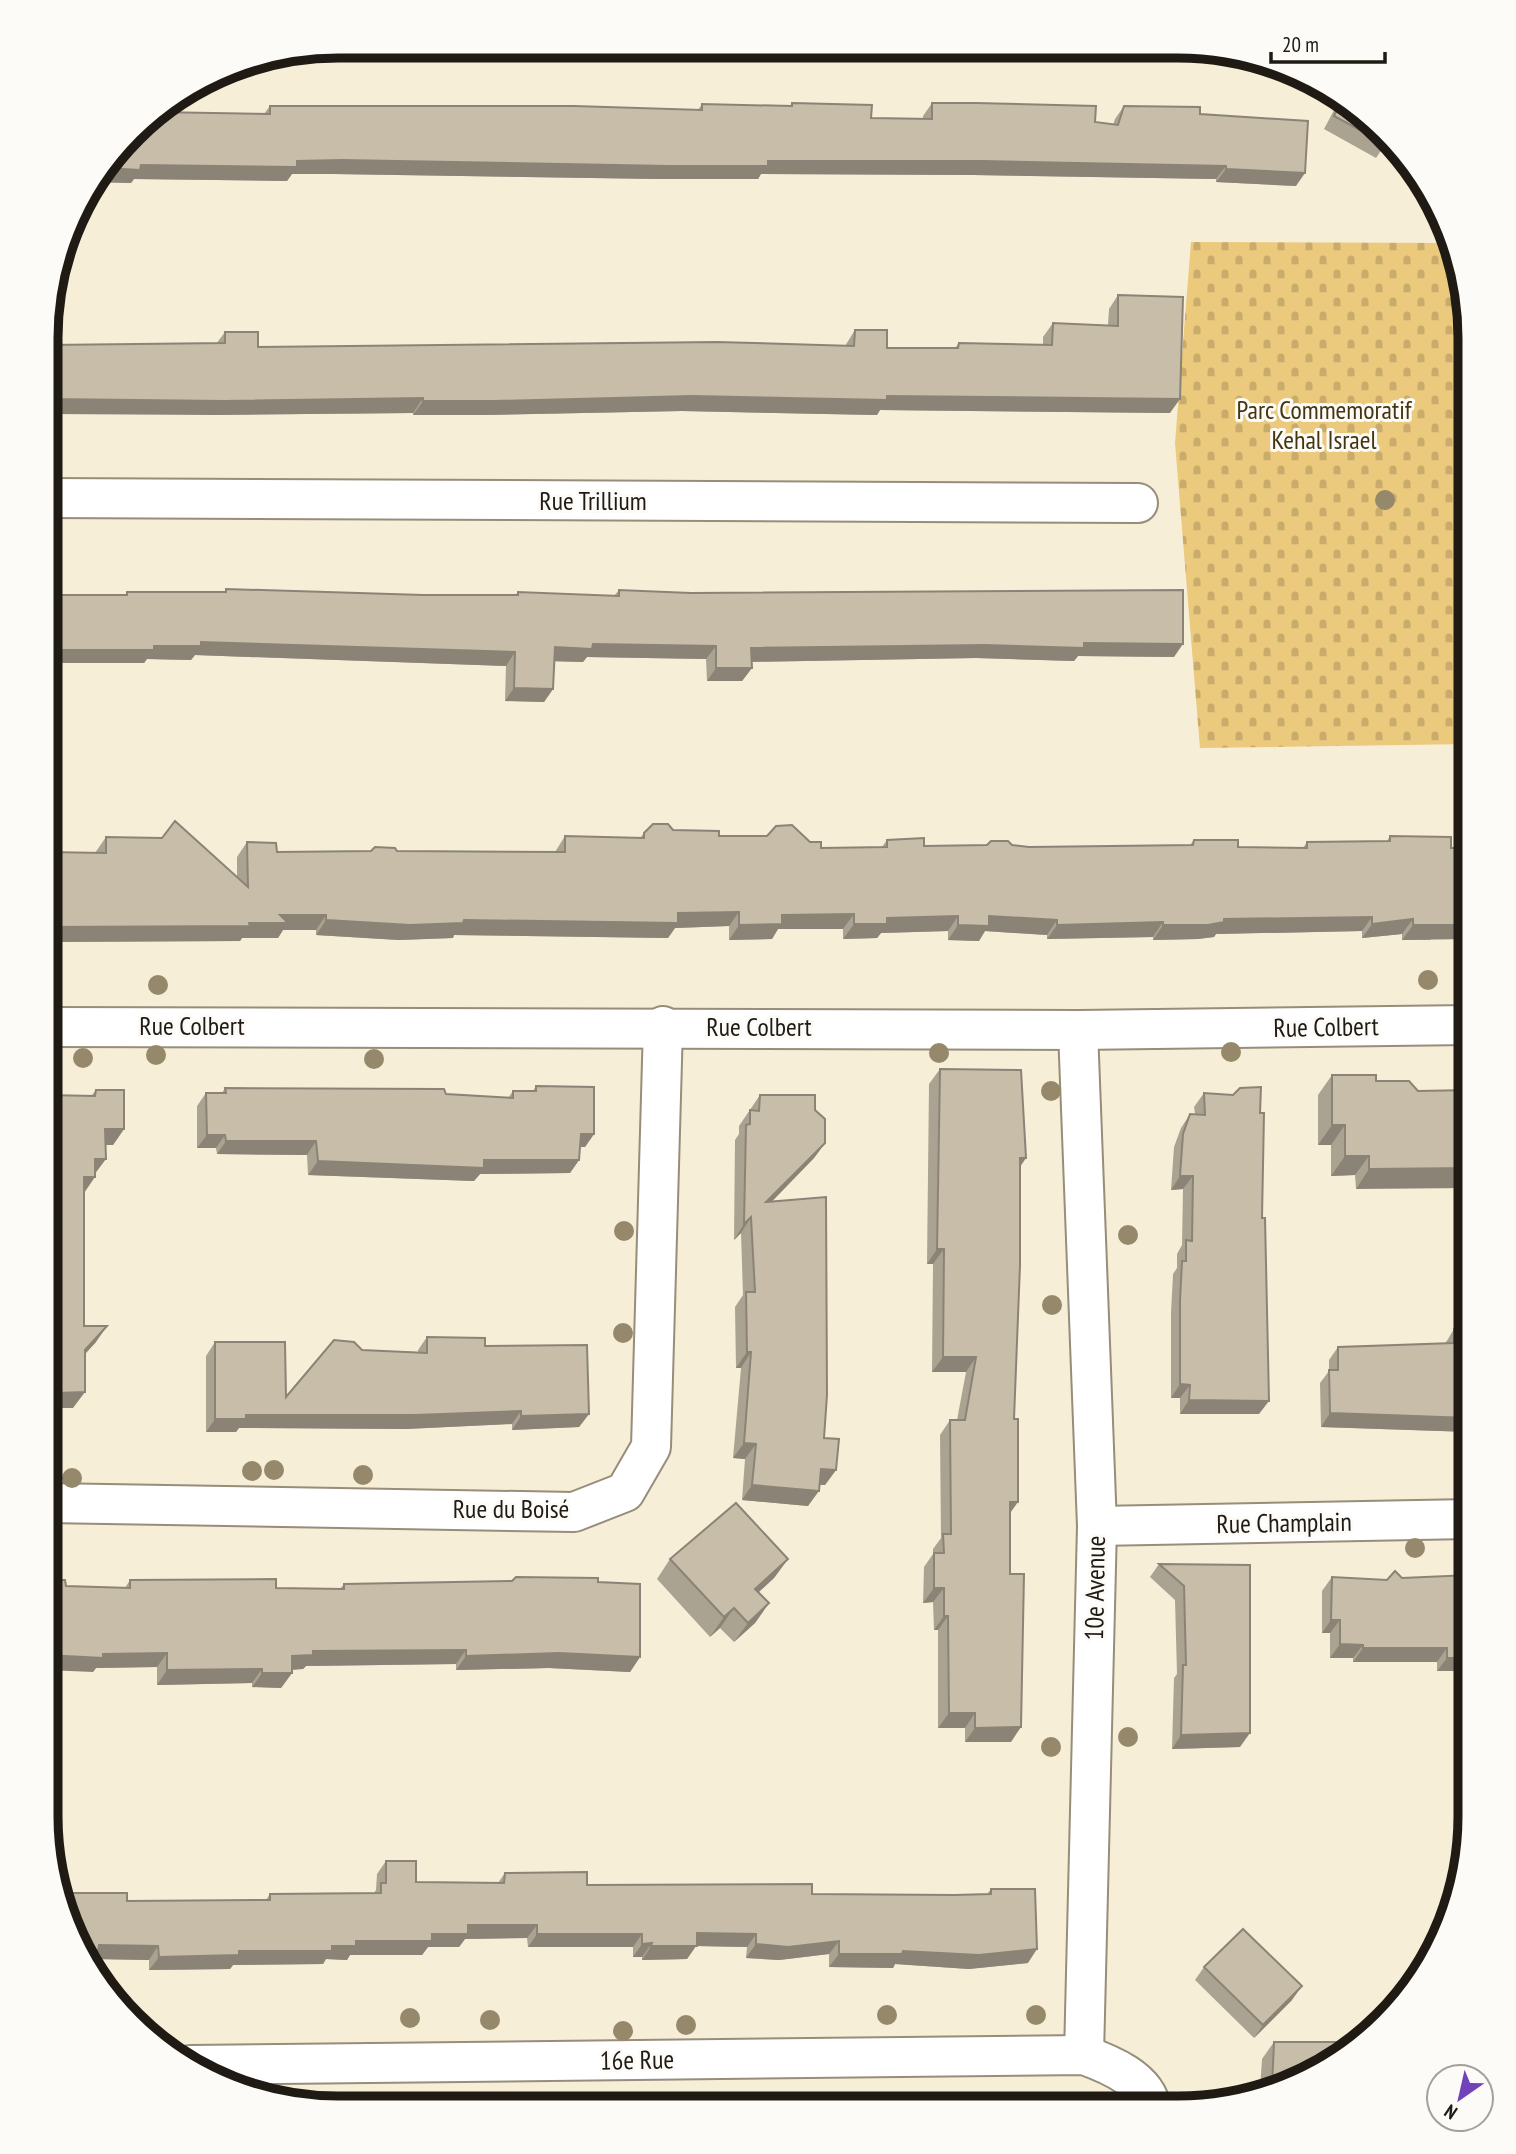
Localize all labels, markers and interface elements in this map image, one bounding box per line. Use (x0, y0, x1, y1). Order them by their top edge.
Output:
scale bar (1271, 21, 1385, 65)
text: 20 m (1282, 31, 1319, 58)
park label: Parc Commemoratif Kehal Israel (1237, 393, 1413, 456)
street label: Rue Trillium (539, 484, 647, 517)
street label: Rue Colbert (139, 1009, 245, 1042)
street label: Rue Colbert (1273, 1009, 1379, 1044)
street label: Rue Colbert (706, 1010, 812, 1043)
street label: Rue du Boisé (453, 1492, 569, 1525)
street label: Rue Champlain (1216, 1505, 1352, 1540)
street label: 10e Avenue (1077, 1535, 1112, 1641)
street label: 16e Rue (600, 2042, 674, 2077)
north arrow (1425, 2063, 1495, 2133)
text: N (1440, 2099, 1461, 2125)

